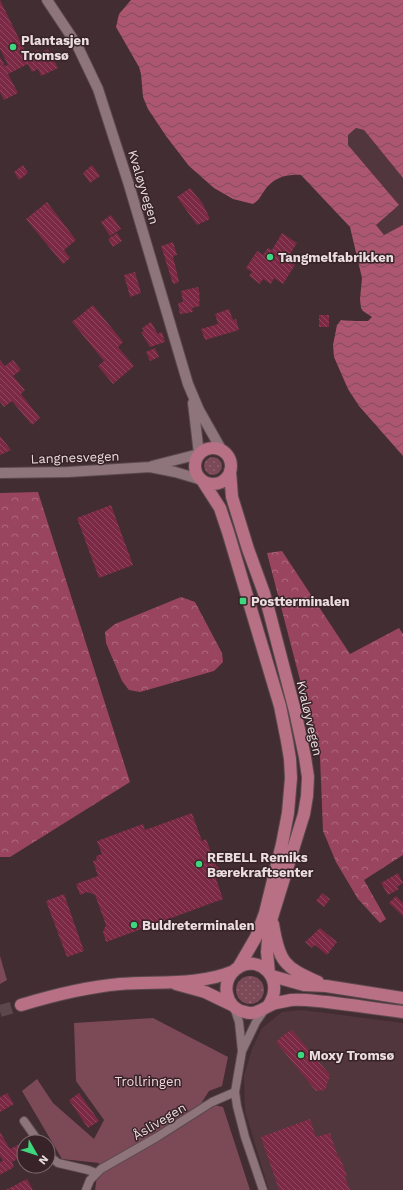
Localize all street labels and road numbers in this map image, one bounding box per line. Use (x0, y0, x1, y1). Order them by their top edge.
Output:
street label: Kvaløyvegen (125, 148, 162, 226)
street label: Langnesvegen (30, 448, 120, 467)
street label: Kvaløyvegen (294, 679, 325, 757)
street label: Åslivegen (130, 1100, 189, 1143)

